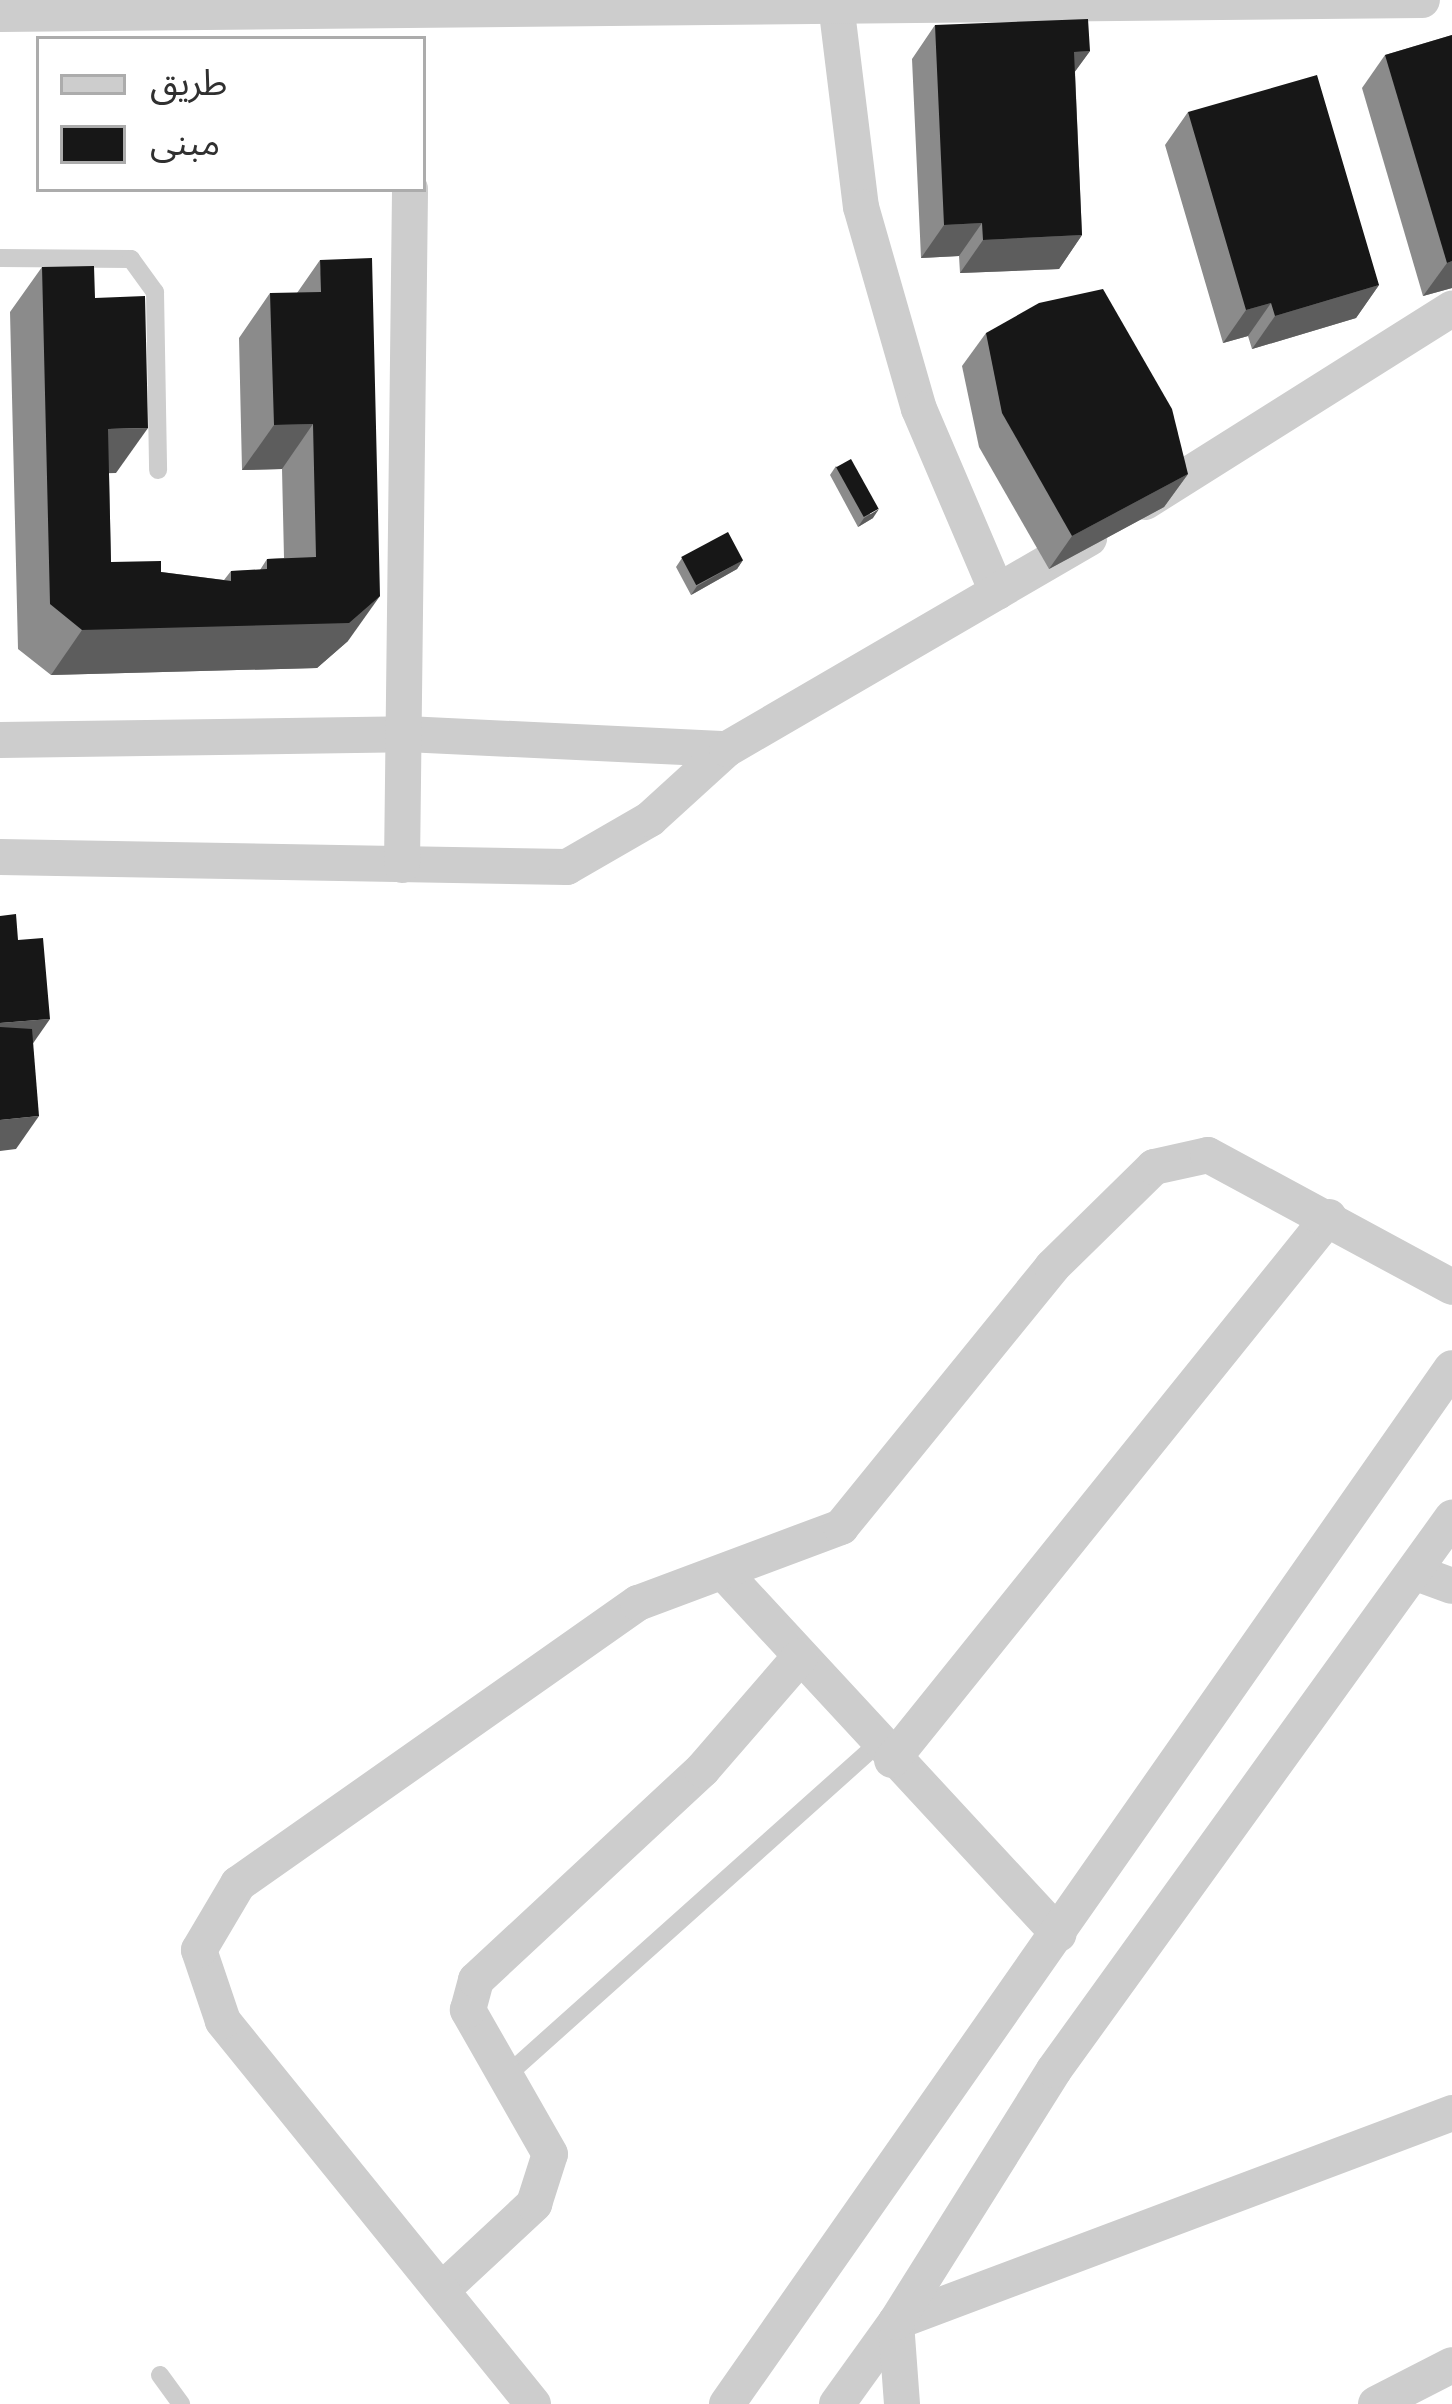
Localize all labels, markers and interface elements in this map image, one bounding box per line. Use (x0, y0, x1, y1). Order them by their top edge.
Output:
legend (36, 36, 426, 192)
text: طريق (150, 57, 227, 108)
text: مبنى (150, 117, 220, 168)

